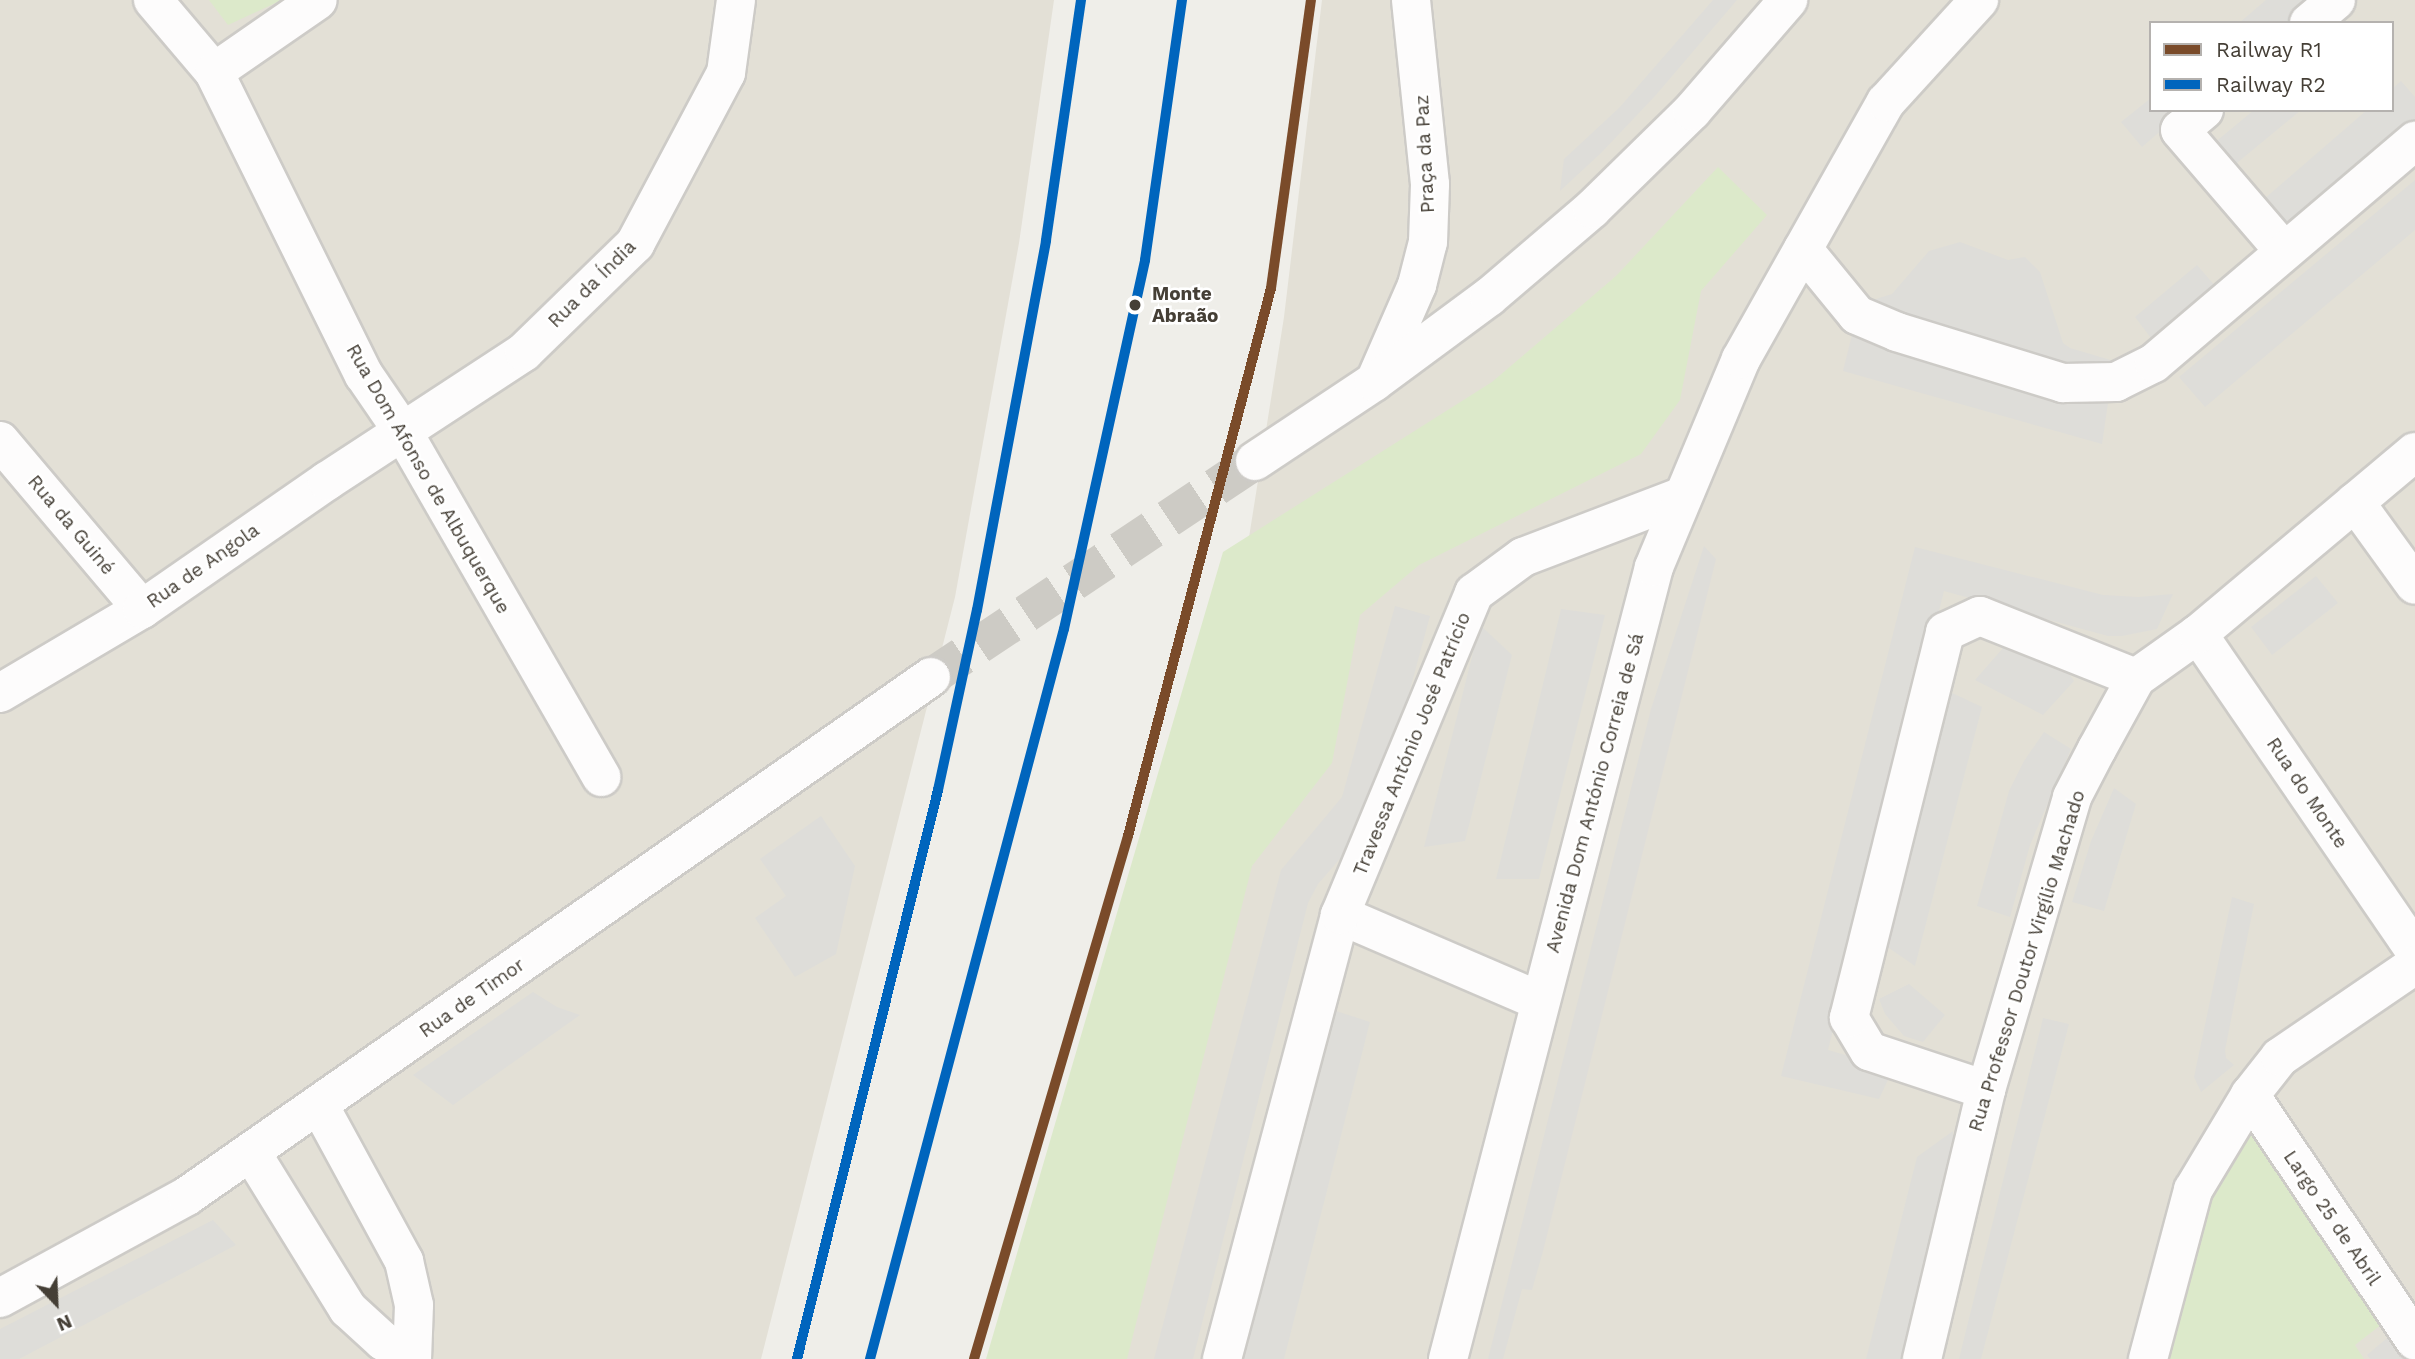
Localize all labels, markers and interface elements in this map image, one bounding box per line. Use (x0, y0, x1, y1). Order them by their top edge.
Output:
legend (2149, 21, 2394, 112)
text: Railway R1 (2216, 37, 2322, 62)
text: Railway R2 (2216, 72, 2326, 97)
street label: Praça da Paz (1410, 94, 1440, 214)
street label: Rua da Índia (543, 235, 641, 333)
place label: Monte Abraão (1152, 283, 1218, 327)
marker: Monte Abraão (1124, 294, 1146, 316)
street label: Rua Dom Afonso de Albuquerque (341, 339, 515, 619)
street label: Rua da Guiné (22, 470, 120, 580)
street label: Rua de Angola (142, 518, 264, 614)
street label: Travessa António José Patrício (1348, 608, 1476, 880)
street label: Avenida Dom António Correia de Sá (1541, 630, 1649, 956)
street label: Rua do Monte (2261, 733, 2353, 853)
street label: Rua Professor Doutor Virgílio Machado (1964, 787, 2090, 1135)
street label: Rua de Timor (415, 953, 529, 1043)
street label: Largo 25 de Abril (2278, 1146, 2386, 1290)
north arrow (21, 1268, 91, 1338)
text: N (53, 1309, 75, 1336)

